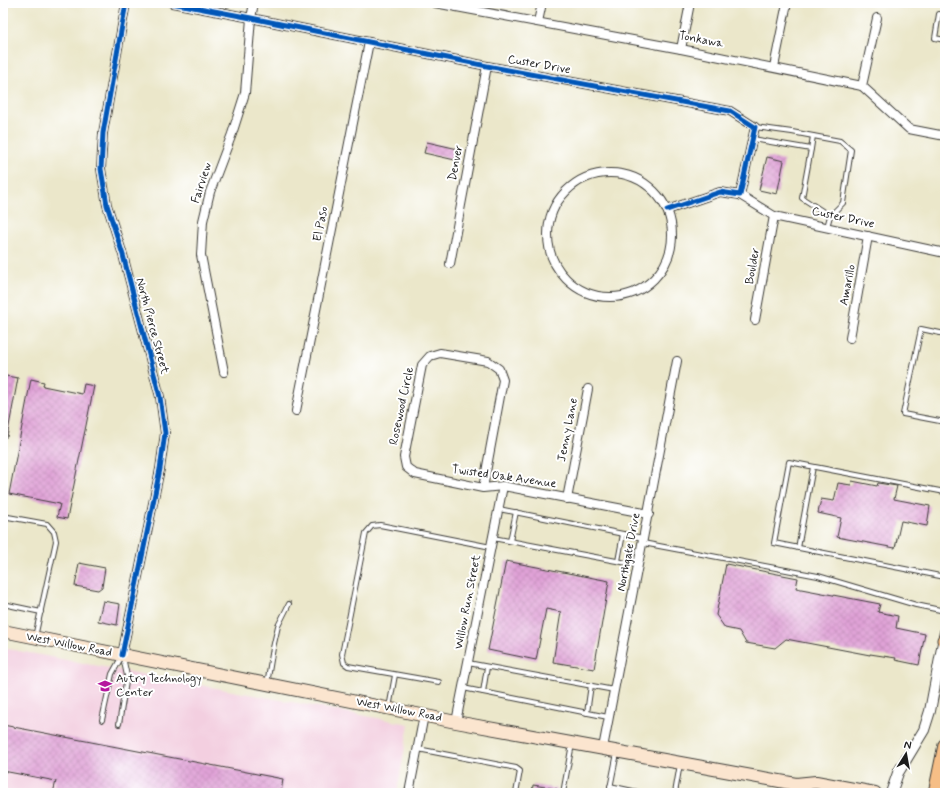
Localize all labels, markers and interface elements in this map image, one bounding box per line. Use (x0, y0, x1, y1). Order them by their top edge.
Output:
street label: Tonkawa (677, 28, 725, 52)
street label: Custer Drive (506, 52, 572, 78)
street label: Denver (445, 144, 467, 182)
street label: Fairview (188, 161, 216, 205)
street label: Custer Drive (810, 204, 876, 232)
street label: El Paso (310, 205, 332, 243)
street label: Boulder (742, 246, 764, 286)
street label: Amarillo (836, 263, 860, 307)
street label: North Pierce Street (131, 276, 173, 376)
street label: Rosewood Circle (386, 365, 418, 447)
street label: Jenny Lane (554, 397, 582, 463)
street label: Twisted Oak Avenue (451, 462, 558, 492)
street label: Northgate Drive (614, 511, 644, 593)
street label: Willow Run Street (451, 553, 485, 651)
street label: West Willow Road (25, 629, 113, 661)
place label: Autry Technology Center (116, 671, 202, 701)
school or university icon: Autry Technology Center (97, 678, 113, 694)
street label: West Willow Road (355, 694, 443, 726)
north arrow (886, 734, 926, 774)
text: N (903, 738, 913, 753)

